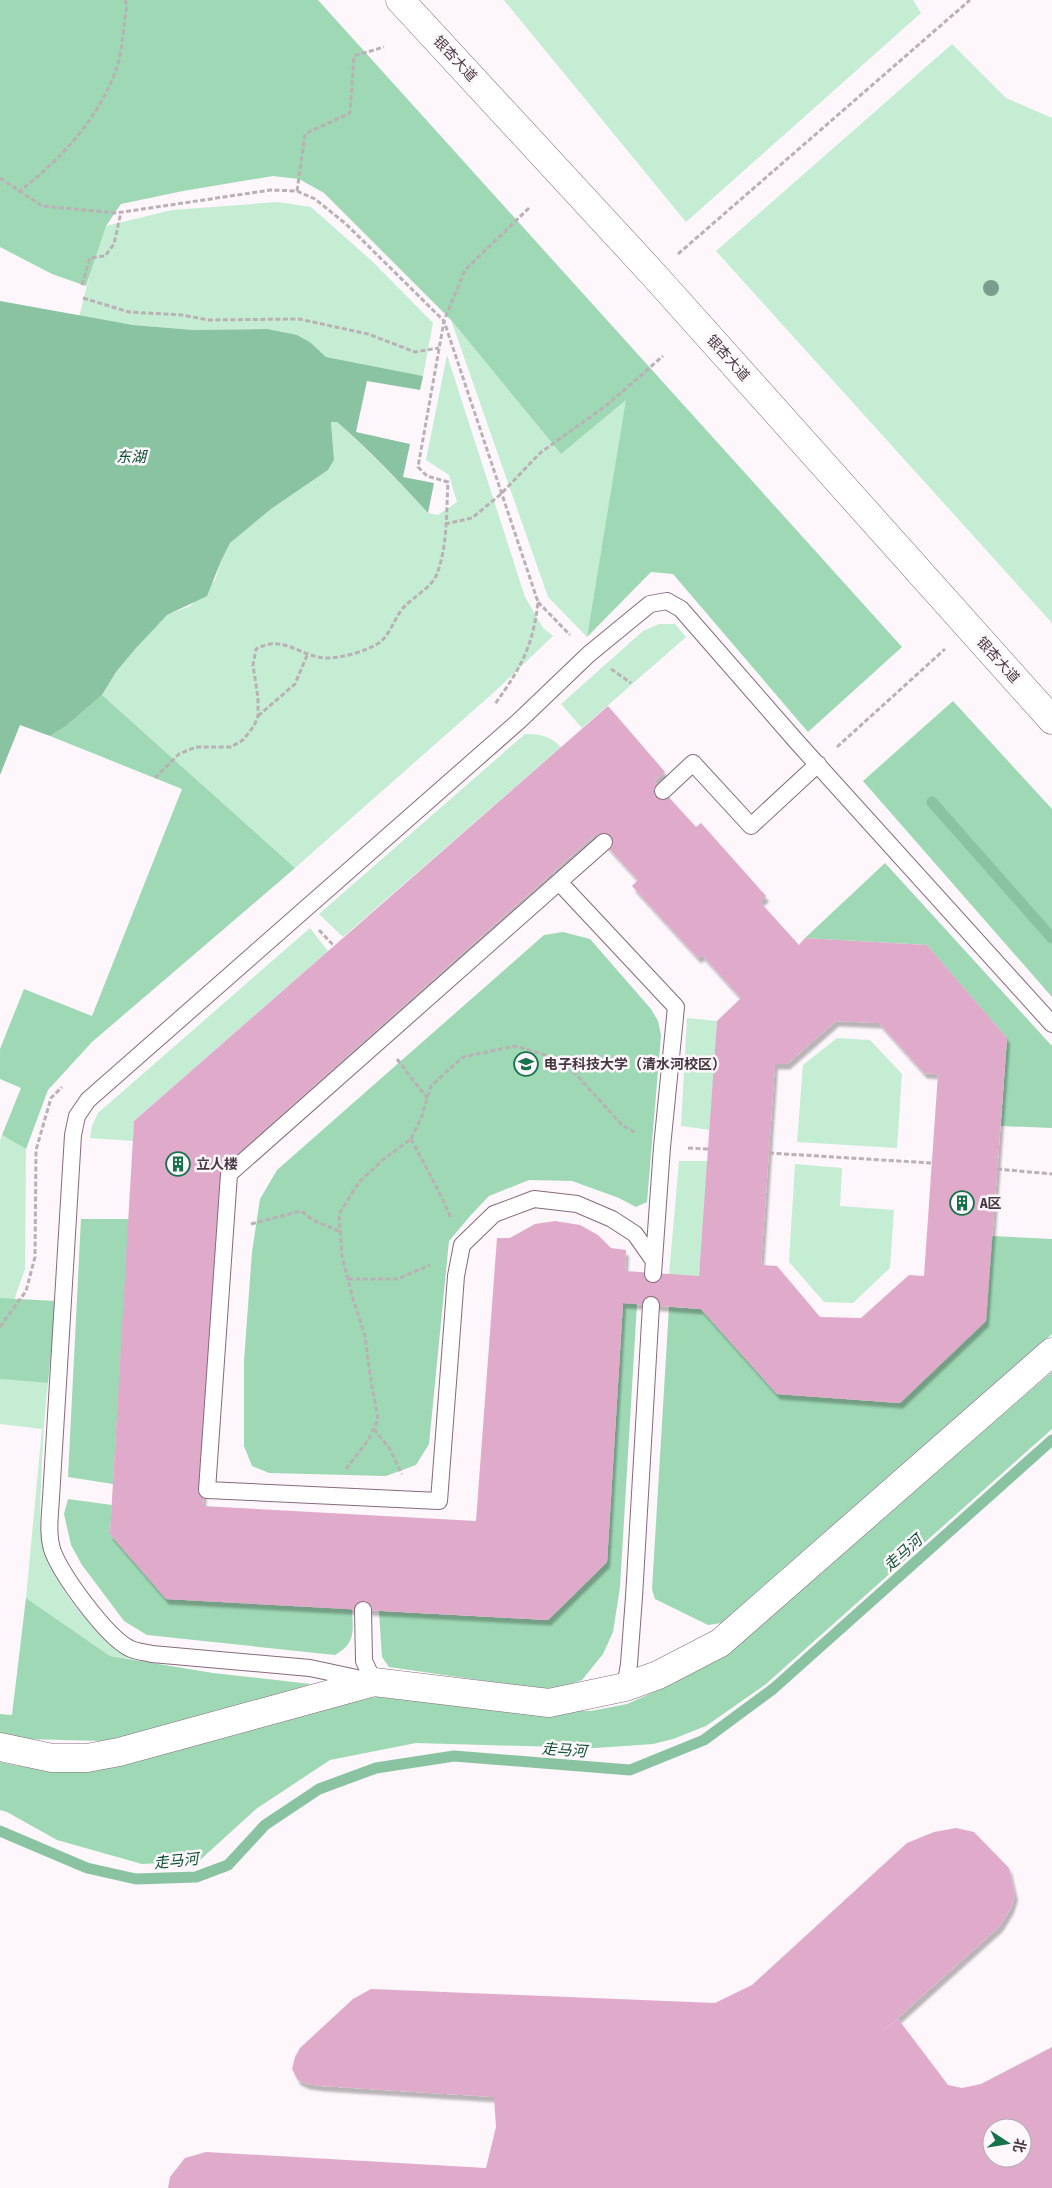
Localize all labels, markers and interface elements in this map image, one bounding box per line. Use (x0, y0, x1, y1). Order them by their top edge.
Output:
street label: 银杏大道 (430, 33, 480, 85)
street label: 银杏大道 (703, 332, 753, 384)
water label: 东湖 (116, 448, 148, 466)
street label: 银杏大道 (973, 634, 1023, 686)
school or university icon: 电子科技大学（清水河校区） (513, 1051, 539, 1077)
place label: 电子科技大学（清水河校区） (544, 1056, 726, 1073)
building icon: 立人楼 (165, 1151, 191, 1177)
place label: 立人楼 (196, 1156, 238, 1173)
building icon: A区 (949, 1190, 975, 1216)
place label: A区 (979, 1195, 1002, 1212)
water label: 走马河 (880, 1529, 928, 1575)
water label: 走马河 (541, 1739, 590, 1761)
water label: 走马河 (153, 1849, 202, 1872)
north arrow (982, 2118, 1032, 2168)
text: 北 (1009, 2137, 1029, 2154)

